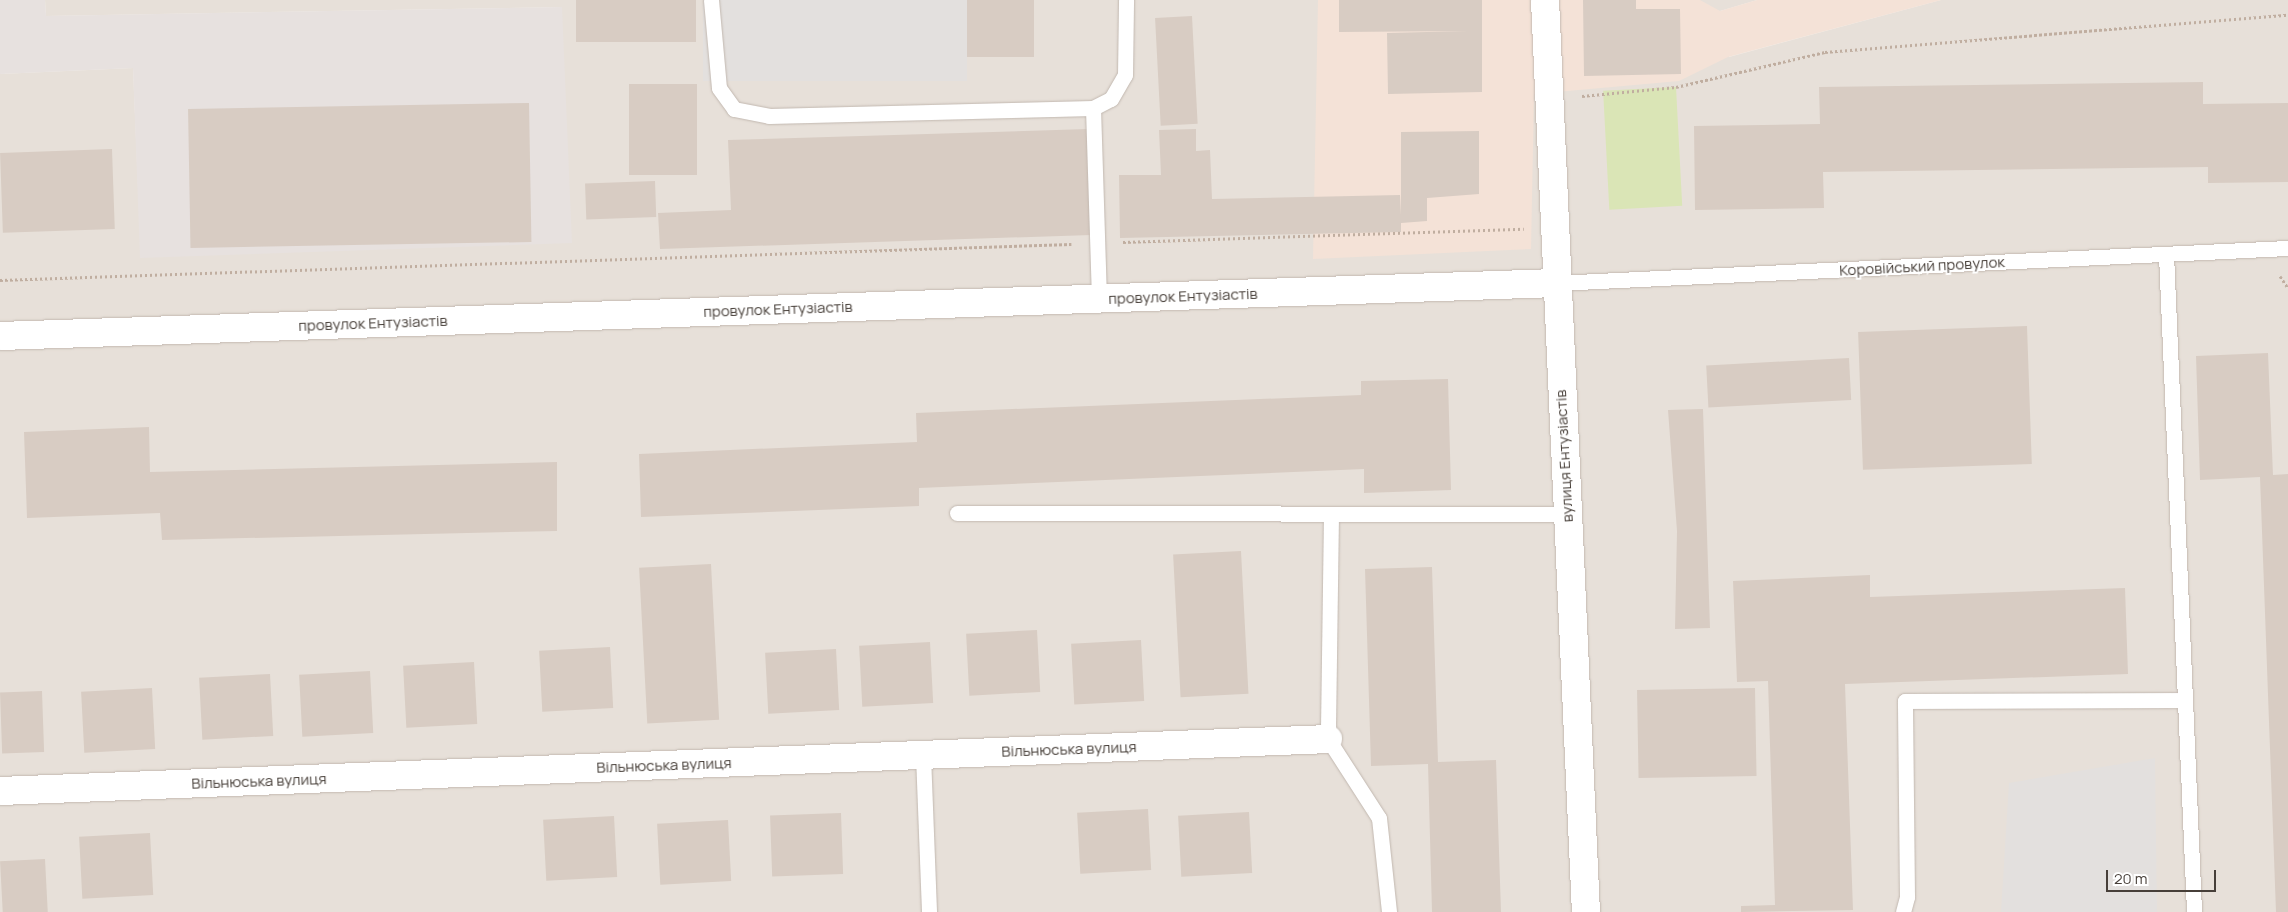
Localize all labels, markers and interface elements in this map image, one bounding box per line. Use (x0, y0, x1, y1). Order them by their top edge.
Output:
street label: Коровійський провулок (1839, 253, 2005, 279)
street label: провулок Ентузіастів (1108, 284, 1258, 308)
street label: провулок Ентузіастів (703, 297, 853, 321)
street label: провулок Ентузіастів (298, 311, 448, 335)
street label: вулиця Ентузіастів (1552, 389, 1576, 523)
street label: Вільнюська вулиця (1001, 738, 1137, 760)
street label: Вільнюська вулиця (596, 754, 732, 776)
street label: Вільнюська вулиця (191, 770, 327, 792)
scale bar (2108, 860, 2218, 892)
text: 20 m (2114, 868, 2147, 889)

